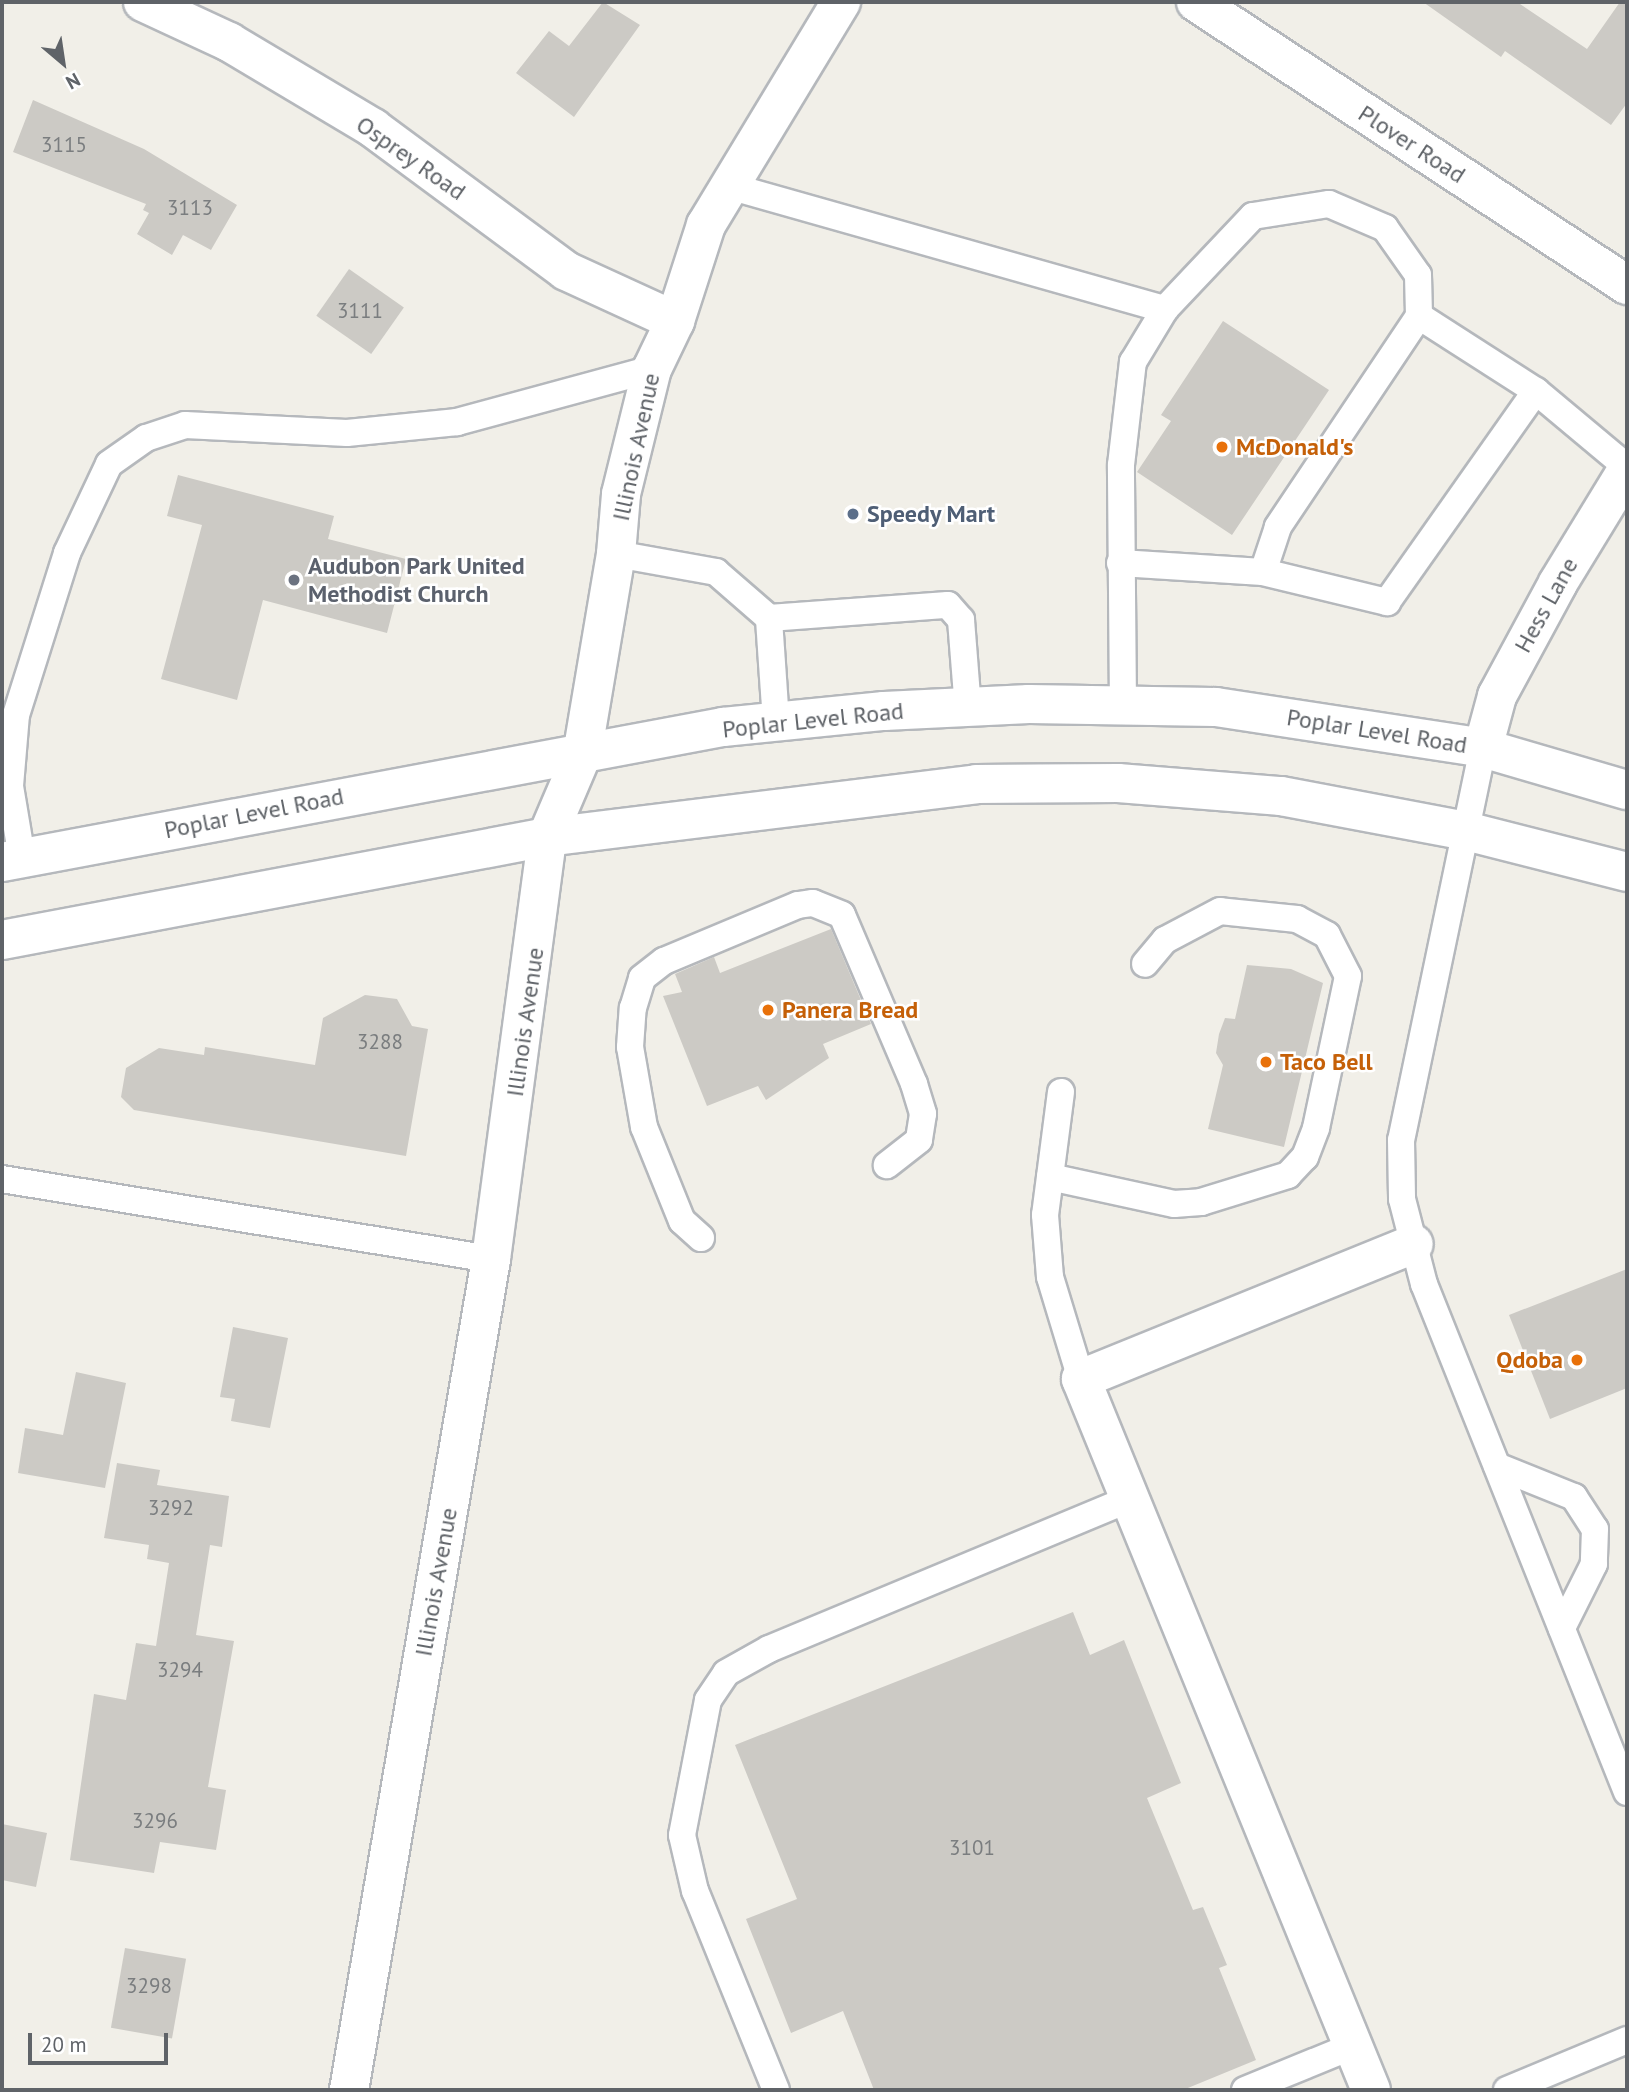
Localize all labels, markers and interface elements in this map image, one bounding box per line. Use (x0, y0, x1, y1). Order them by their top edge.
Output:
north arrow (28, 28, 98, 98)
text: N (62, 68, 84, 95)
street label: Plover Road (1353, 99, 1471, 189)
street label: Osprey Road (350, 110, 472, 206)
house number: 3115 (41, 132, 87, 158)
house number: 3113 (167, 195, 213, 221)
house number: 3111 (337, 298, 383, 324)
street label: Illinois Avenue (606, 370, 666, 524)
place label: McDonald's (1236, 433, 1353, 461)
marker: McDonald's (1214, 439, 1230, 455)
place label: Speedy Mart (867, 500, 996, 528)
marker: Speedy Mart (845, 506, 861, 522)
place label: Audubon Park United Methodist Church (308, 552, 525, 608)
street label: Hess Lane (1508, 553, 1584, 657)
marker: Audubon Park United Methodist Church (286, 572, 302, 588)
street label: Poplar Level Road (721, 696, 905, 744)
street label: Poplar Level Road (1285, 703, 1469, 759)
street label: Poplar Level Road (162, 781, 346, 845)
street label: Illinois Avenue (500, 945, 550, 1099)
place label: Panera Bread (782, 996, 918, 1024)
marker: Panera Bread (760, 1002, 776, 1018)
house number: 3288 (357, 1029, 403, 1055)
place label: Taco Bell (1280, 1048, 1372, 1076)
marker: Taco Bell (1258, 1054, 1274, 1070)
place label: Qdoba (1496, 1346, 1563, 1374)
marker: Qdoba (1569, 1352, 1585, 1368)
house number: 3292 (148, 1495, 194, 1521)
street label: Illinois Avenue (409, 1505, 463, 1659)
house number: 3294 (157, 1657, 203, 1683)
house number: 3296 (132, 1808, 178, 1834)
house number: 3101 (949, 1835, 995, 1861)
house number: 3298 (126, 1973, 172, 1999)
scale bar (32, 2018, 172, 2062)
text: 20 m (41, 2031, 87, 2058)

